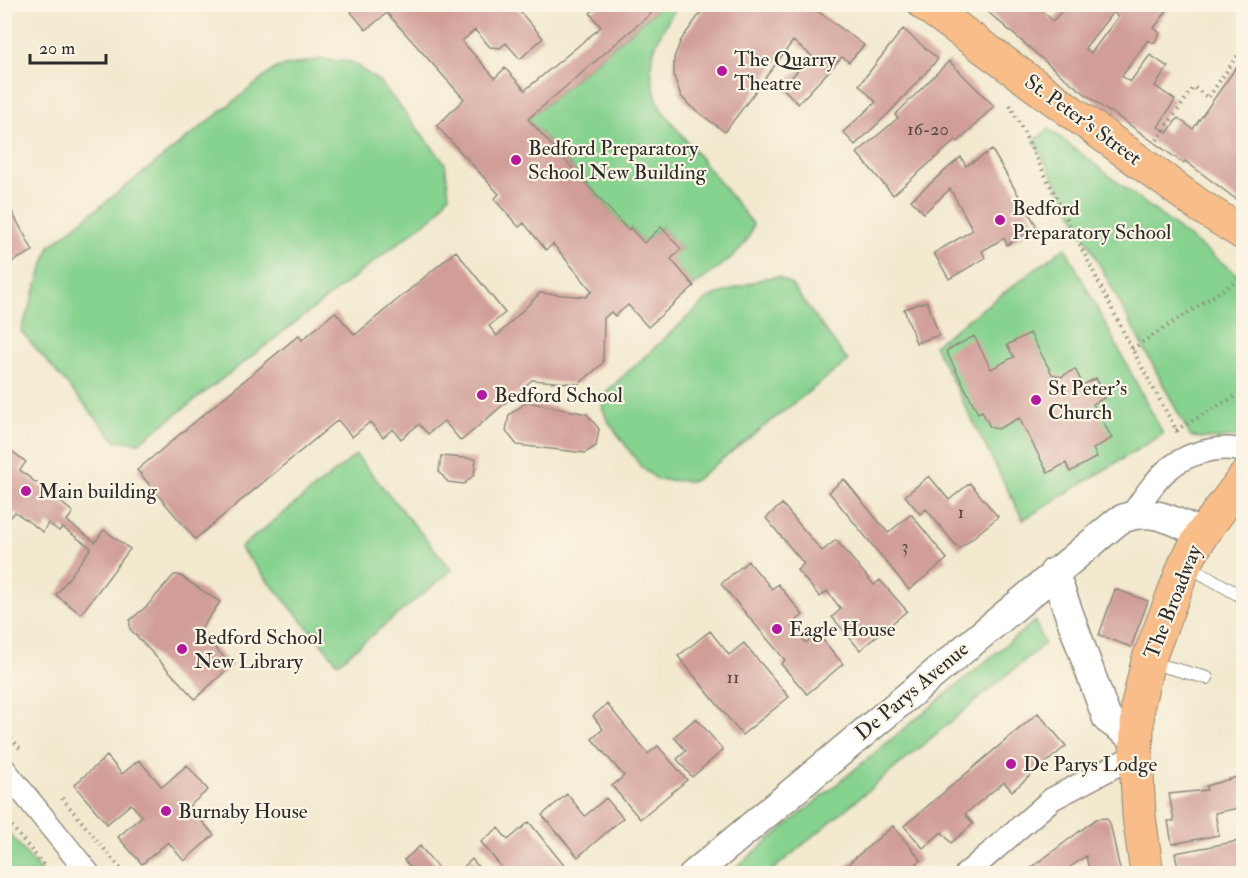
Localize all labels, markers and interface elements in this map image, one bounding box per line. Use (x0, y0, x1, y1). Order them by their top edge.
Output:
scale bar (30, 27, 106, 65)
text: 20 m (39, 37, 75, 60)
place label: The Quarry Theatre (734, 46, 837, 97)
marker: The Quarry Theatre (715, 64, 729, 78)
street label: St. Peter's Street (1019, 68, 1147, 172)
house number: 16-20 (907, 118, 949, 141)
place label: Bedford Preparatory School New Building (528, 135, 707, 186)
marker: Bedford Preparatory School New Building (509, 153, 523, 167)
place label: Bedford Preparatory School (1012, 195, 1172, 246)
marker: Bedford Preparatory School (993, 213, 1007, 227)
place label: St Peter's Church (1048, 375, 1127, 426)
place label: Bedford School (494, 382, 623, 409)
marker: Bedford School (475, 388, 489, 402)
marker: St Peter's Church (1029, 393, 1043, 407)
place label: Main building (38, 478, 157, 505)
marker: Main building (19, 484, 33, 498)
house number: 1 (958, 501, 964, 524)
house number: 3 (902, 535, 908, 558)
street label: The Broadway (1138, 540, 1208, 663)
place label: Eagle House (789, 616, 896, 643)
marker: Eagle House (770, 622, 784, 636)
place label: Bedford School New Library (194, 624, 323, 675)
street label: De Parys Avenue (850, 635, 975, 746)
marker: Bedford School New Library (175, 642, 189, 656)
house number: 11 (727, 666, 739, 689)
place label: De Parys Lodge (1023, 751, 1157, 778)
marker: De Parys Lodge (1004, 757, 1018, 771)
place label: Burnaby House (178, 798, 308, 825)
marker: Burnaby House (159, 804, 173, 818)

